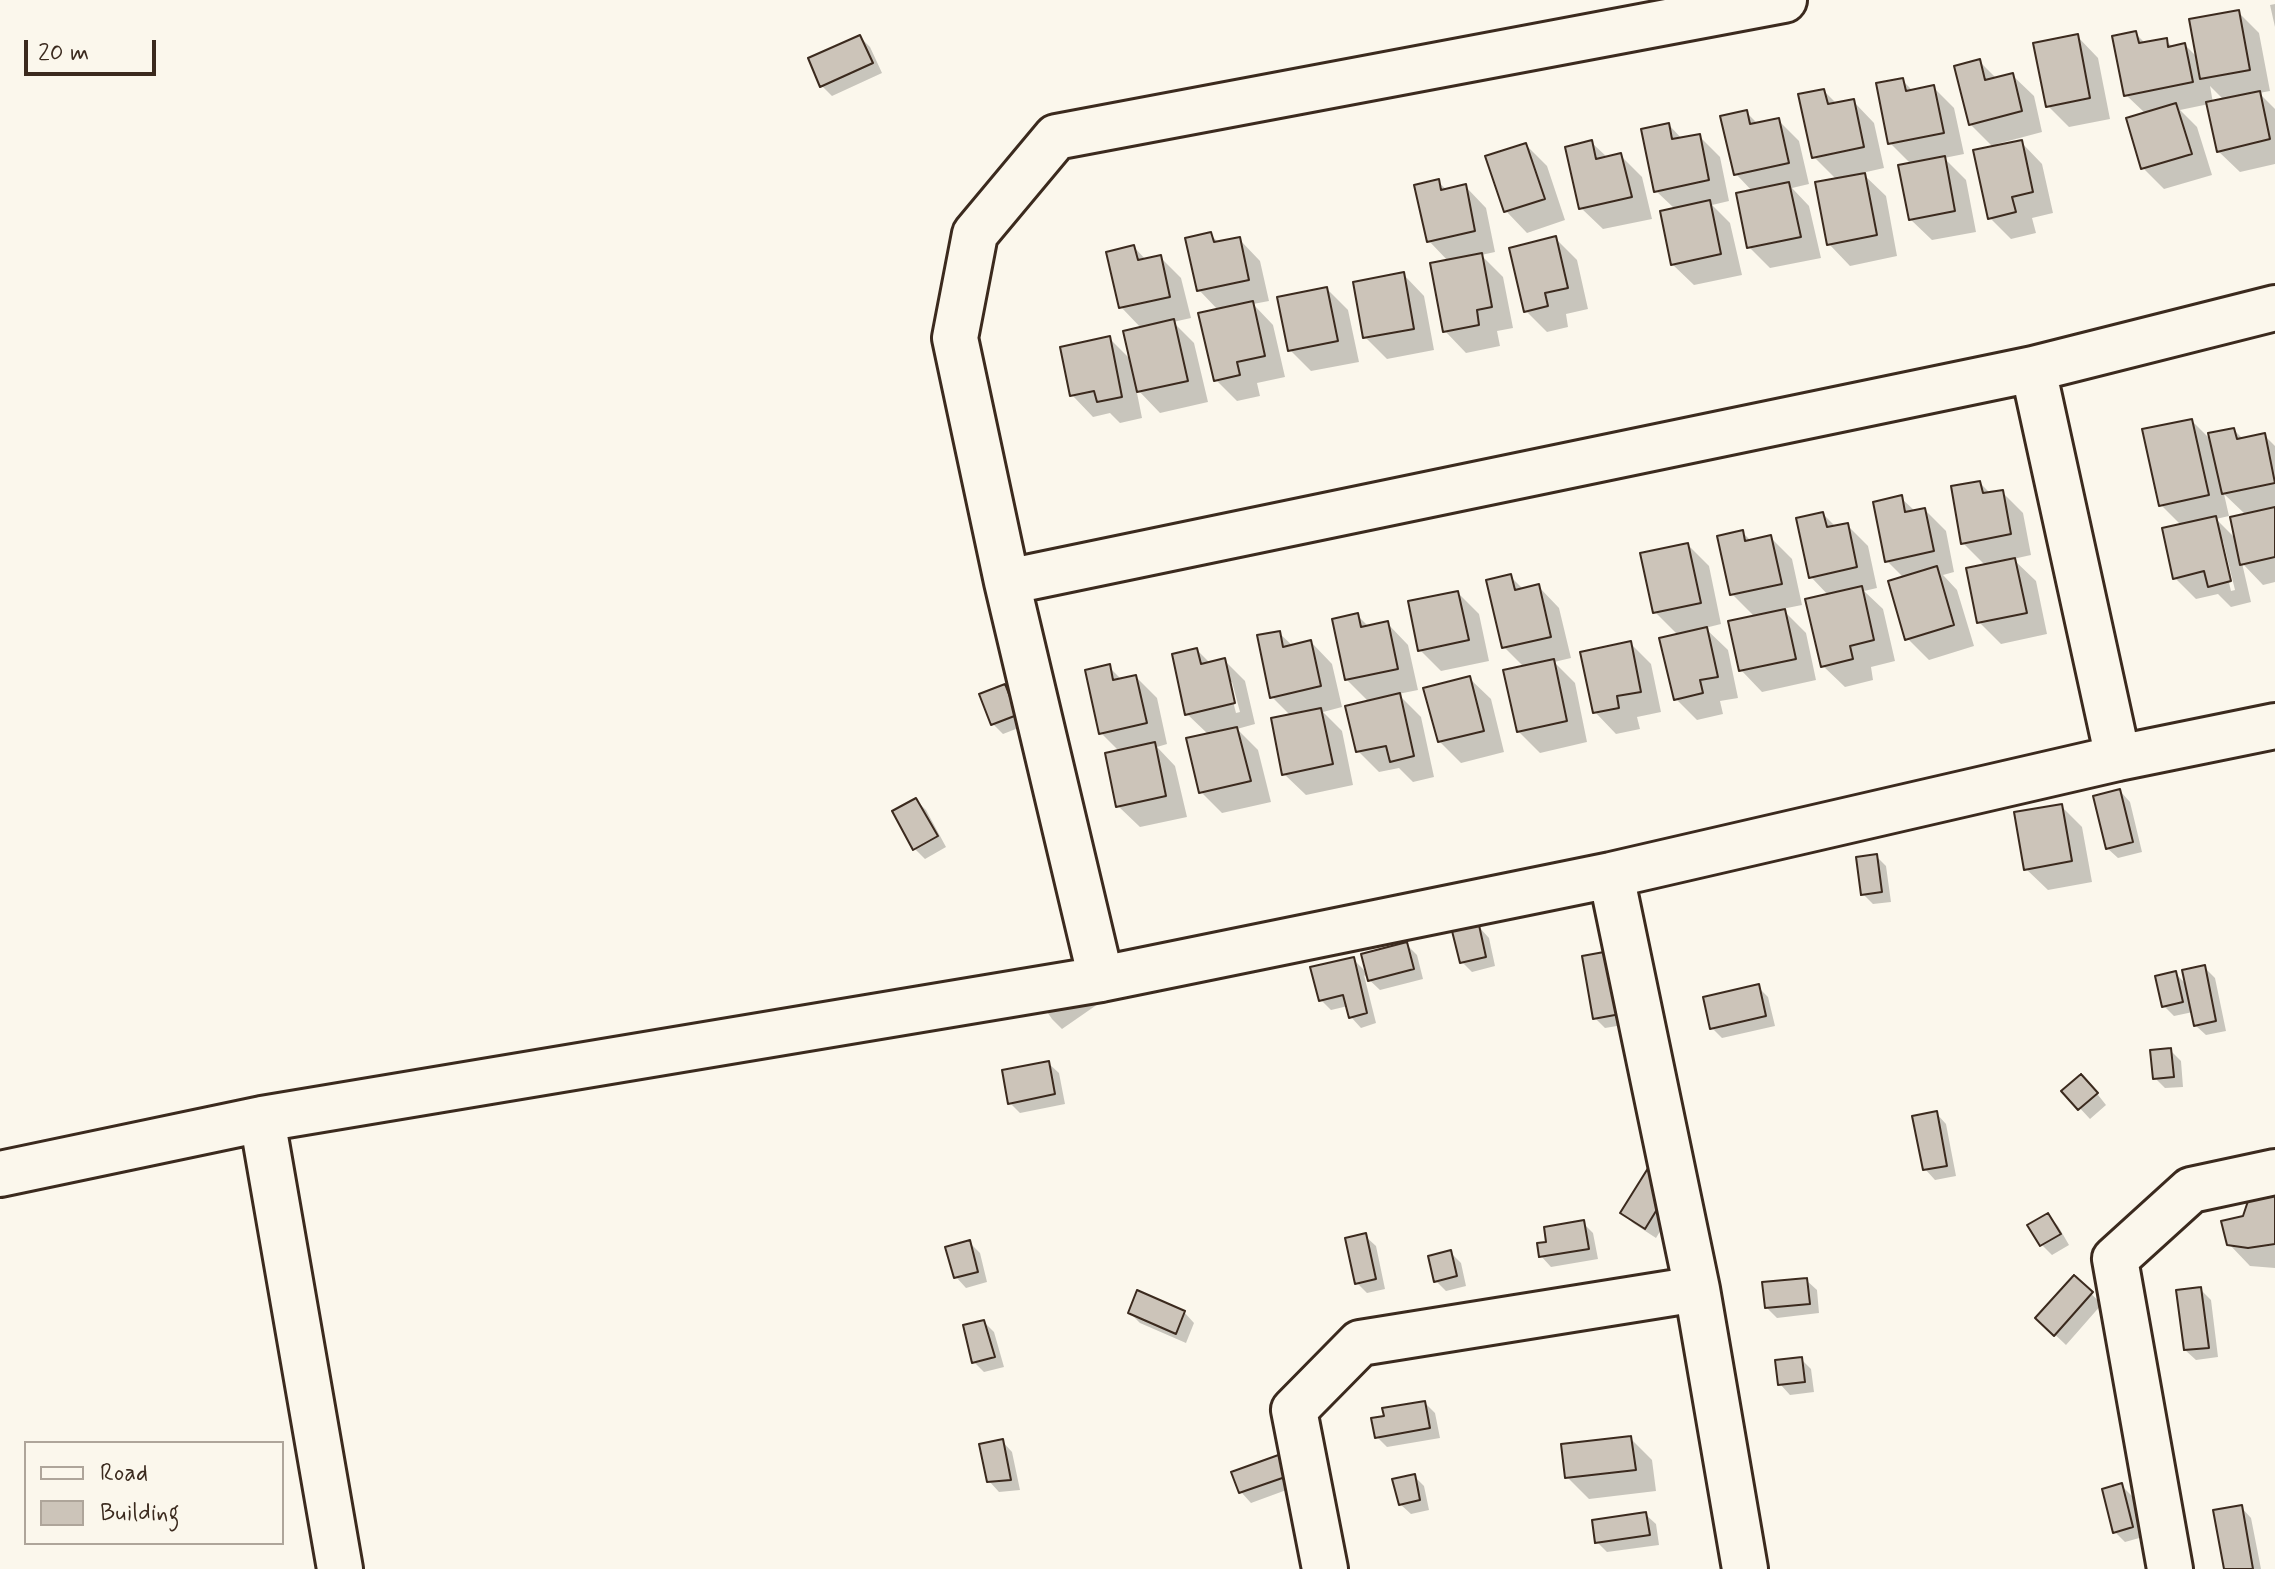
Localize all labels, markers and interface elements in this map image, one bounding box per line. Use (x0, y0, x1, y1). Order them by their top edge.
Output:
scale bar (28, 24, 160, 74)
text: 20 m (38, 38, 89, 69)
legend (24, 1441, 284, 1545)
text: Road (100, 1458, 148, 1489)
text: Building (100, 1498, 180, 1529)

